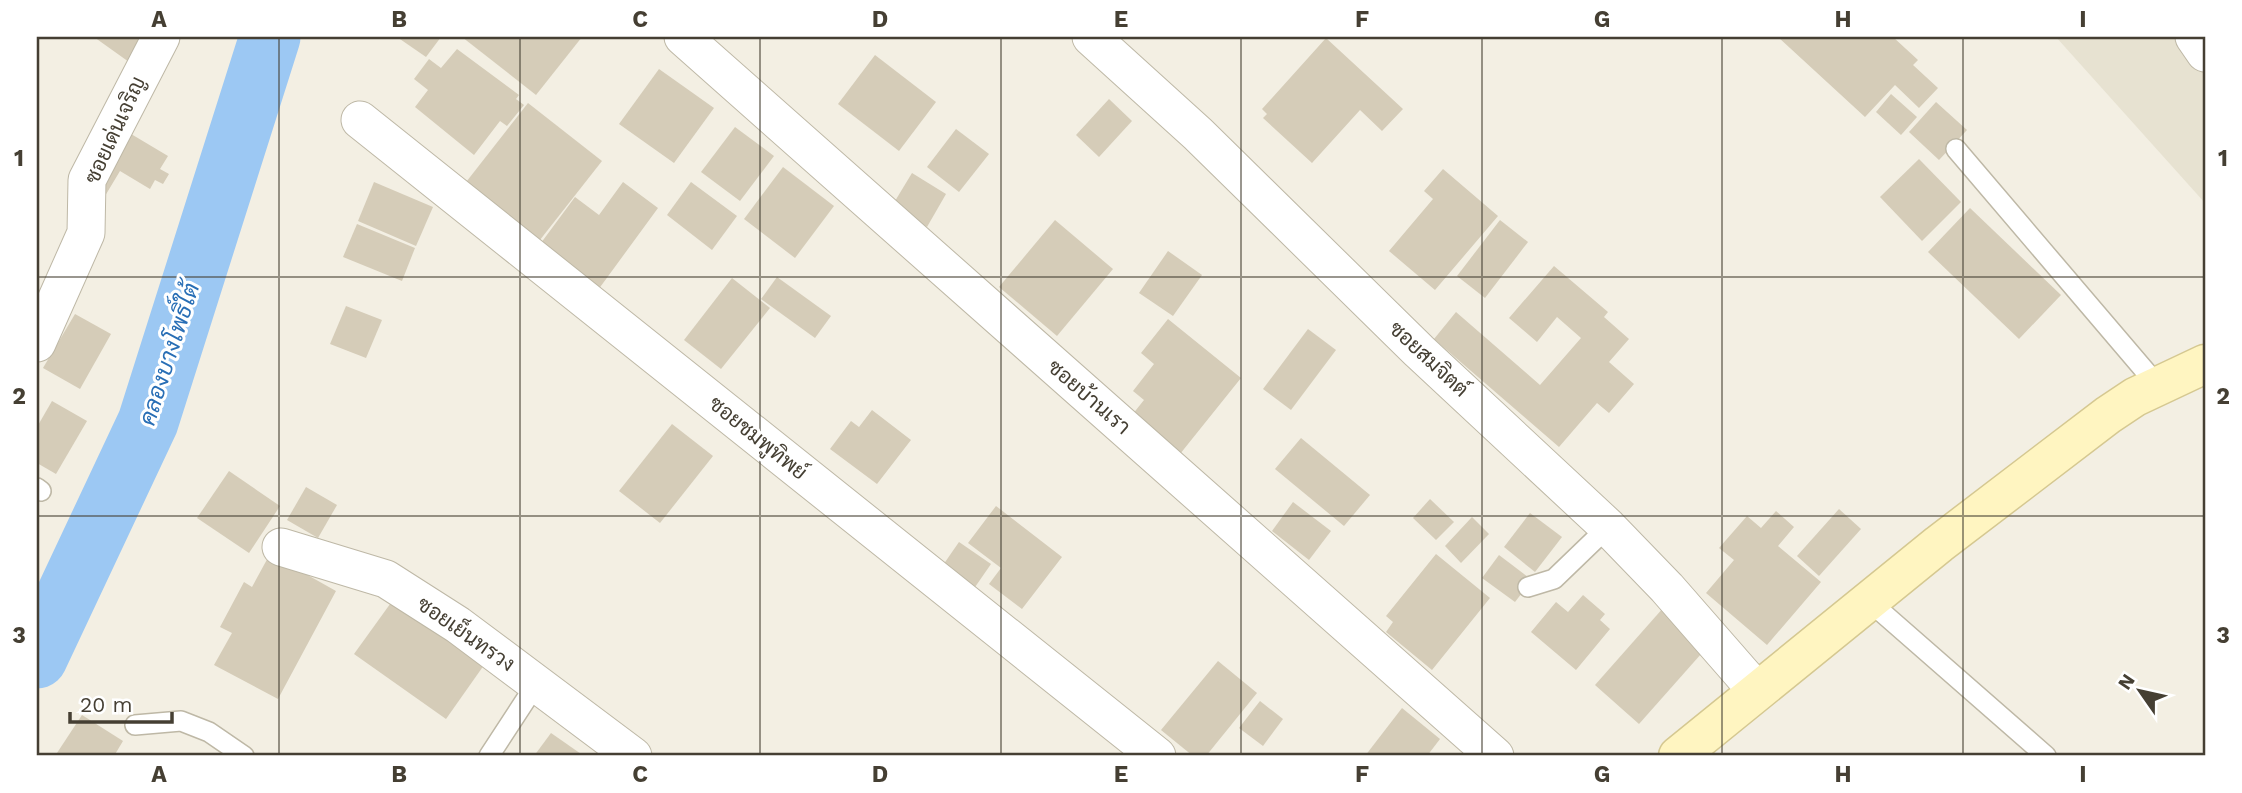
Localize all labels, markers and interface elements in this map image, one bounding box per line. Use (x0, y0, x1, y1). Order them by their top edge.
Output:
text: A (151, 6, 167, 33)
text: B (391, 6, 407, 33)
text: C (632, 6, 648, 33)
text: D (872, 6, 888, 33)
text: E (1114, 6, 1128, 33)
text: F (1355, 6, 1369, 33)
text: G (1594, 6, 1610, 33)
text: H (1834, 6, 1852, 33)
text: I (2079, 6, 2087, 33)
street label: ซอยเด่นเจริญ (79, 72, 150, 187)
text: 1 (14, 145, 24, 172)
text: 1 (2218, 145, 2228, 172)
water label: คลองบางโพธิ์ใต้ (125, 273, 206, 429)
street label: ซอยสมจิตต์ (1384, 315, 1475, 402)
street label: ซอยบ้านเรา (1043, 354, 1136, 439)
text: 2 (12, 383, 26, 410)
text: 2 (2216, 383, 2230, 410)
street label: ซอยชมพูทิพย์ (702, 390, 813, 487)
street label: ซอยเย็นทรวง (413, 589, 521, 676)
text: 3 (12, 622, 26, 649)
text: 3 (2216, 622, 2230, 649)
north arrow (2106, 656, 2176, 726)
text: N (2113, 670, 2140, 694)
scale bar (70, 681, 172, 725)
text: 20 m (80, 692, 132, 717)
text: A (151, 761, 167, 788)
text: B (391, 761, 407, 788)
text: C (632, 761, 648, 788)
text: D (872, 761, 888, 788)
text: E (1114, 761, 1128, 788)
text: F (1355, 761, 1369, 788)
text: G (1594, 761, 1610, 788)
text: H (1834, 761, 1852, 788)
text: I (2079, 761, 2087, 788)

